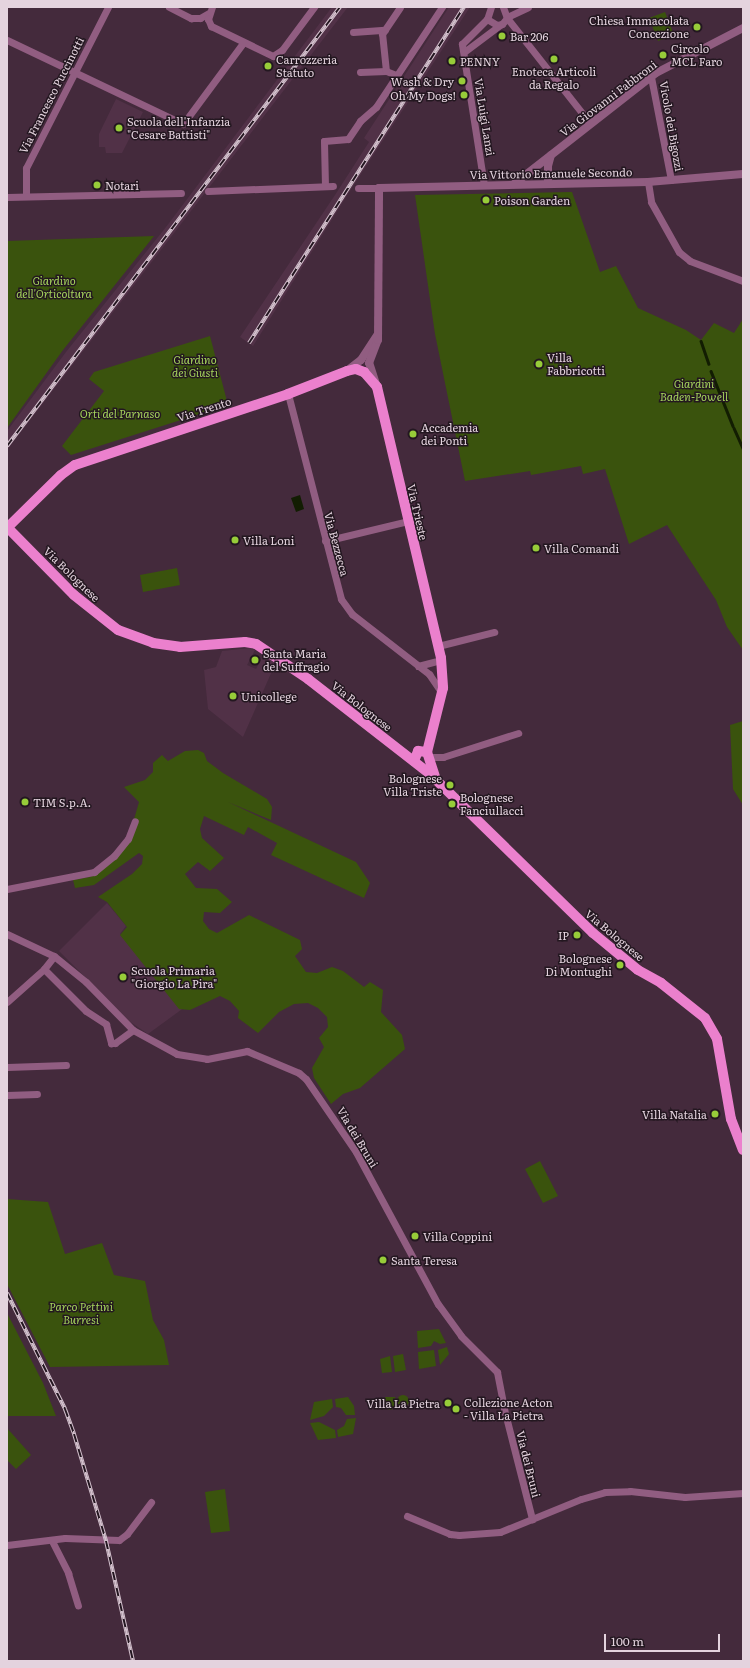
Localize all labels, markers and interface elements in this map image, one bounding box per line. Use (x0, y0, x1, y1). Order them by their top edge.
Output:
place label: Chiesa Immacolata Concezione (589, 14, 689, 40)
marker: Chiesa Immacolata Concezione (692, 22, 702, 32)
place label: Bar 206 (510, 29, 548, 43)
marker: Bar 206 (497, 31, 507, 41)
street label: Via Francesco Puccinotti (16, 35, 86, 155)
place label: Circolo MCL Faro (671, 42, 723, 68)
marker: Circolo MCL Faro (658, 50, 668, 60)
place label: Carrozzeria Statuto (276, 53, 337, 79)
place label: PENNY (460, 54, 500, 68)
marker: Enoteca Articoli da Regalo (549, 54, 559, 64)
marker: PENNY (447, 56, 457, 66)
street label: Via Giovanni Fabbroni (557, 57, 659, 139)
marker: Carrozzeria Statuto (263, 61, 273, 71)
place label: Enoteca Articoli da Regalo (512, 65, 596, 91)
place label: Wash & Dry (391, 74, 454, 88)
marker: Wash & Dry (457, 76, 467, 86)
street label: Via Luigi Lanzi (472, 77, 498, 157)
street label: Vicolo dei Bigozzi (658, 80, 686, 172)
place label: Oh My Dogs! (390, 88, 456, 102)
marker: Oh My Dogs! (459, 90, 469, 100)
place label: Scuola dell'Infanzia "Cesare Battisti" (127, 115, 230, 141)
marker: Scuola dell'Infanzia "Cesare Battisti" (114, 123, 124, 133)
street label: Via Vittorio Emanuele Secondo (470, 165, 632, 181)
place label: Notari (105, 178, 139, 192)
marker: Notari (92, 180, 102, 190)
place label: Poison Garden (494, 193, 570, 207)
marker: Poison Garden (481, 195, 491, 205)
park label: Giardino dell'Orticoltura (16, 274, 92, 300)
place label: Villa Fabbricotti (547, 351, 605, 377)
park label: Giardino dei Giusti (172, 353, 218, 379)
marker: Villa Fabbricotti (534, 359, 544, 369)
park label: Giardini Baden-Powell (660, 377, 728, 403)
street label: Via Trento (175, 394, 233, 424)
park label: Orti del Parnaso (80, 406, 160, 420)
place label: Accademia dei Ponti (421, 421, 478, 447)
marker: Accademia dei Ponti (408, 429, 418, 439)
street label: Via Trieste (405, 483, 431, 541)
street label: Via Bezzecca (322, 510, 352, 578)
place label: Villa Loni (243, 533, 294, 547)
marker: Villa Loni (230, 535, 240, 545)
place label: Villa Comandi (544, 541, 619, 555)
marker: Villa Comandi (531, 543, 541, 553)
street label: Via Bolognese (41, 544, 103, 604)
place label: Santa Maria del Suffragio (263, 647, 330, 673)
marker: Santa Maria del Suffragio (250, 655, 260, 665)
street label: Via Bolognese (329, 678, 395, 734)
place label: Unicollege (241, 689, 297, 703)
marker: Unicollege (228, 691, 238, 701)
place label: Bolognese Villa Triste (383, 772, 442, 798)
marker: Bolognese Villa Triste (445, 780, 455, 790)
place label: Bolognese Fanciullacci (460, 791, 523, 817)
place label: TIM S.p.A. (33, 795, 91, 809)
marker: TIM S.p.A. (20, 797, 30, 807)
marker: Bolognese Fanciullacci (447, 799, 457, 809)
street label: Via Bolognese (583, 907, 647, 963)
place label: IP (558, 928, 569, 942)
marker: IP (572, 930, 582, 940)
place label: Bolognese Di Montughi (545, 952, 612, 978)
marker: Bolognese Di Montughi (615, 960, 625, 970)
place label: Scuola Primaria "Giorgio La Pira" (131, 964, 217, 990)
marker: Scuola Primaria "Giorgio La Pira" (118, 972, 128, 982)
street label: Via dei Bruni (335, 1104, 381, 1170)
place label: Villa Natalia (642, 1107, 707, 1121)
marker: Villa Natalia (710, 1109, 720, 1119)
place label: Villa Coppini (423, 1229, 492, 1243)
marker: Villa Coppini (410, 1231, 420, 1241)
place label: Santa Teresa (391, 1253, 457, 1267)
marker: Santa Teresa (378, 1255, 388, 1265)
park label: Parco Pettini Burresi (49, 1300, 113, 1326)
place label: Villa La Pietra (367, 1396, 440, 1410)
place label: Collezione Acton - Villa La Pietra (464, 1396, 553, 1422)
marker: Villa La Pietra (443, 1398, 453, 1408)
marker: Collezione Acton - Villa La Pietra (451, 1404, 461, 1414)
street label: Via dei Bruni (514, 1429, 544, 1499)
scale bar (606, 1626, 722, 1652)
text: 100 m (611, 1632, 644, 1650)

